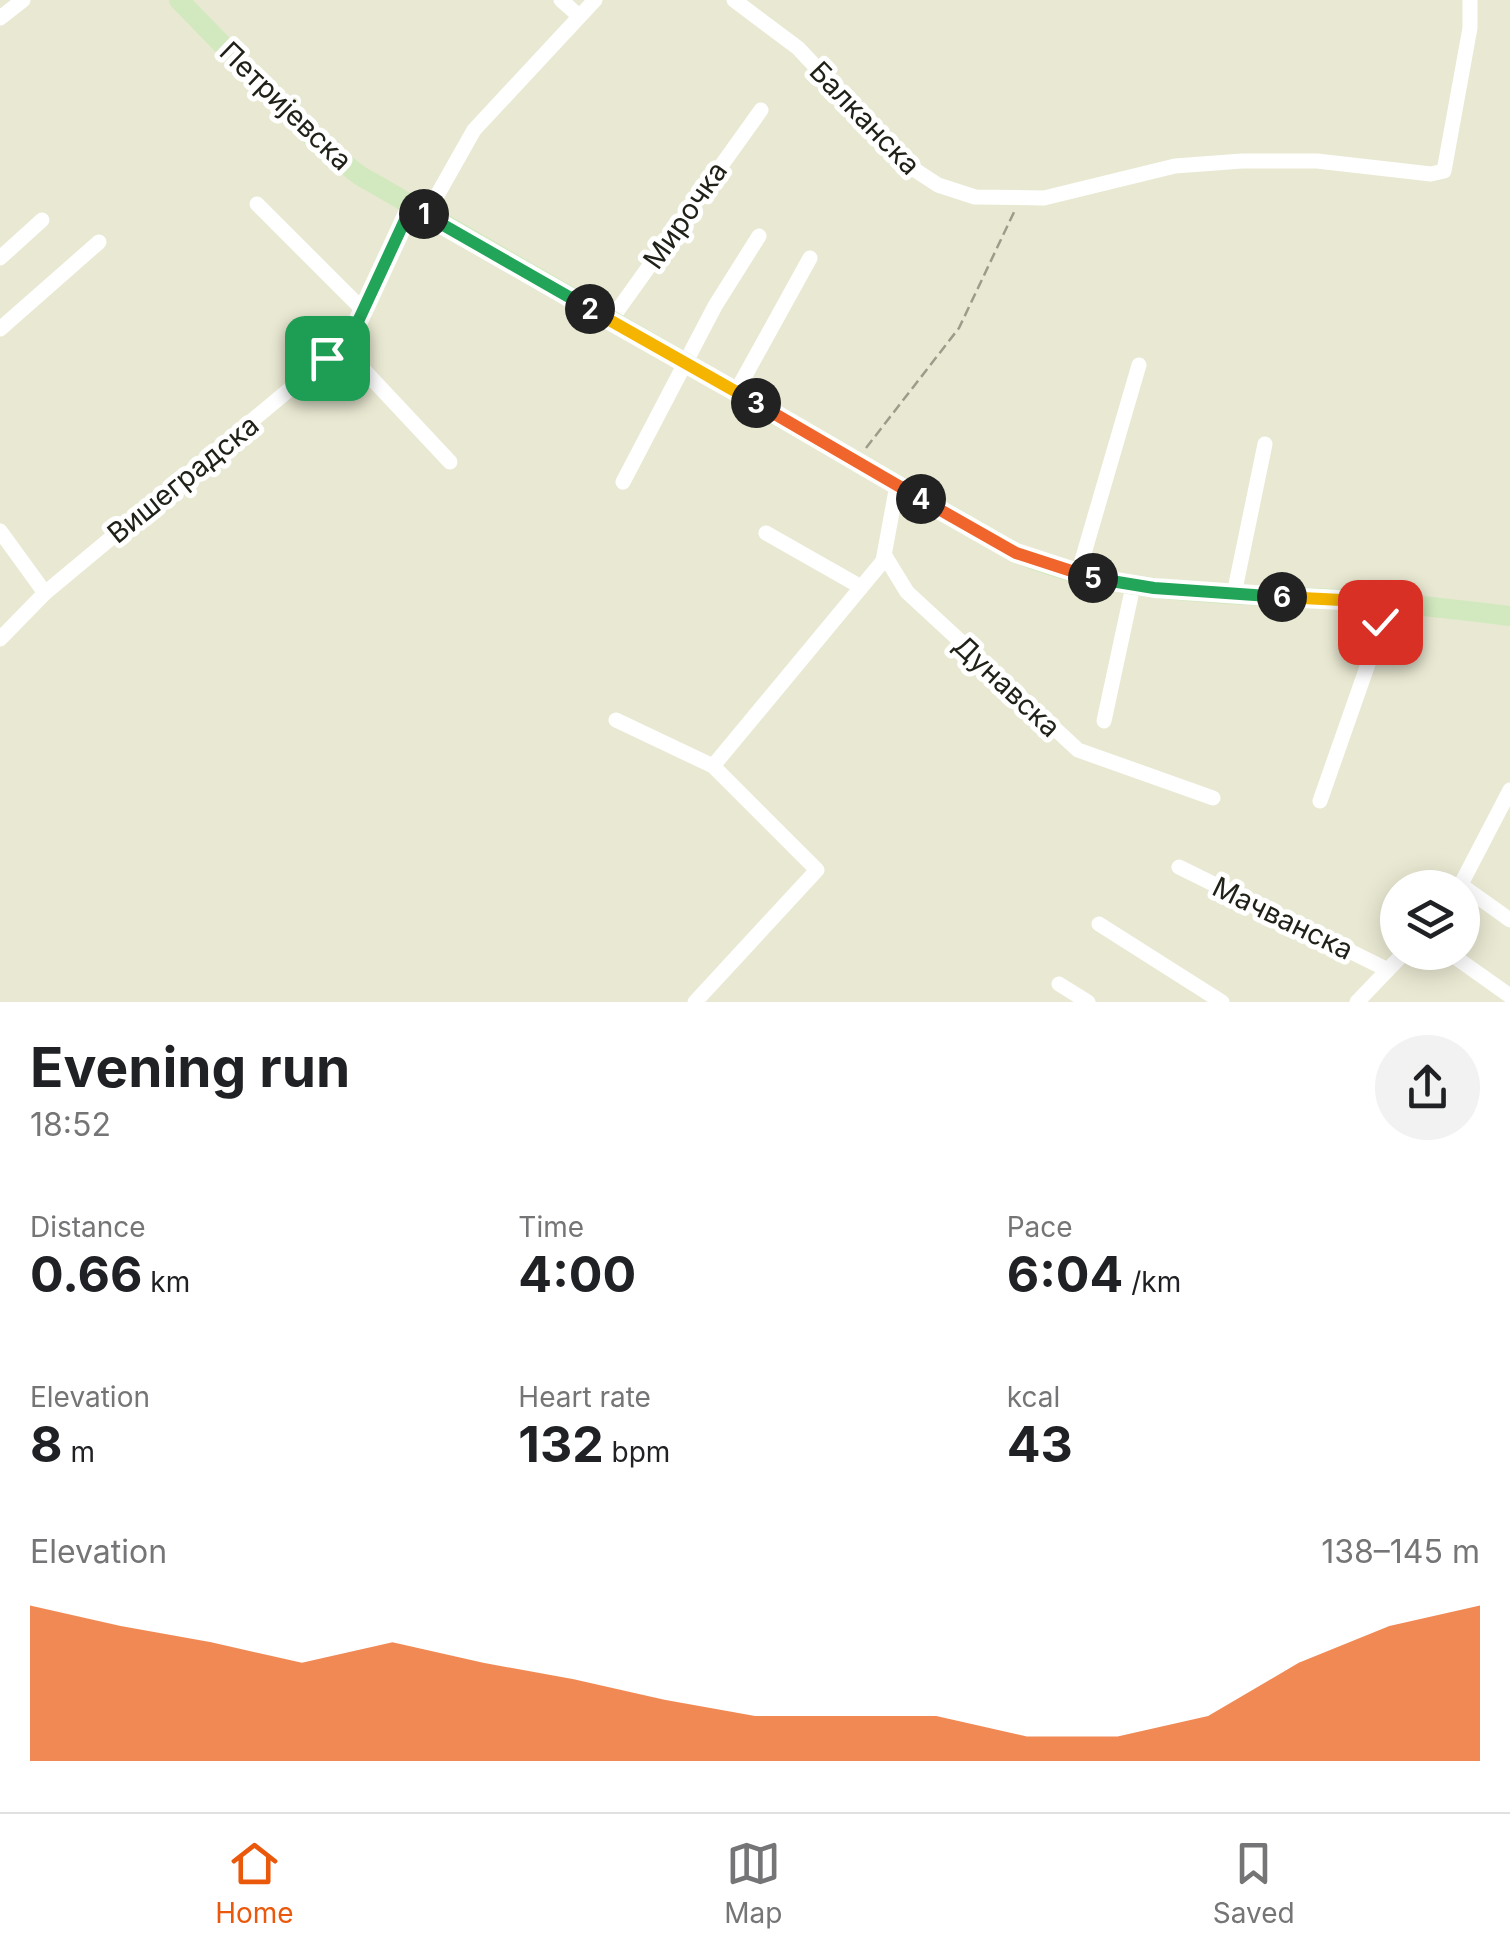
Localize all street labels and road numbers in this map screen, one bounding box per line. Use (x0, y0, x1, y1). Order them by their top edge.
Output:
street label: Петријевска (213, 35, 359, 177)
street label: Балканска (803, 54, 927, 182)
street label: Мирочка (636, 155, 734, 275)
street label: Вишеградска (101, 408, 265, 550)
street label: Дунавска (947, 628, 1067, 744)
street label: Мачванска (1207, 869, 1359, 967)

